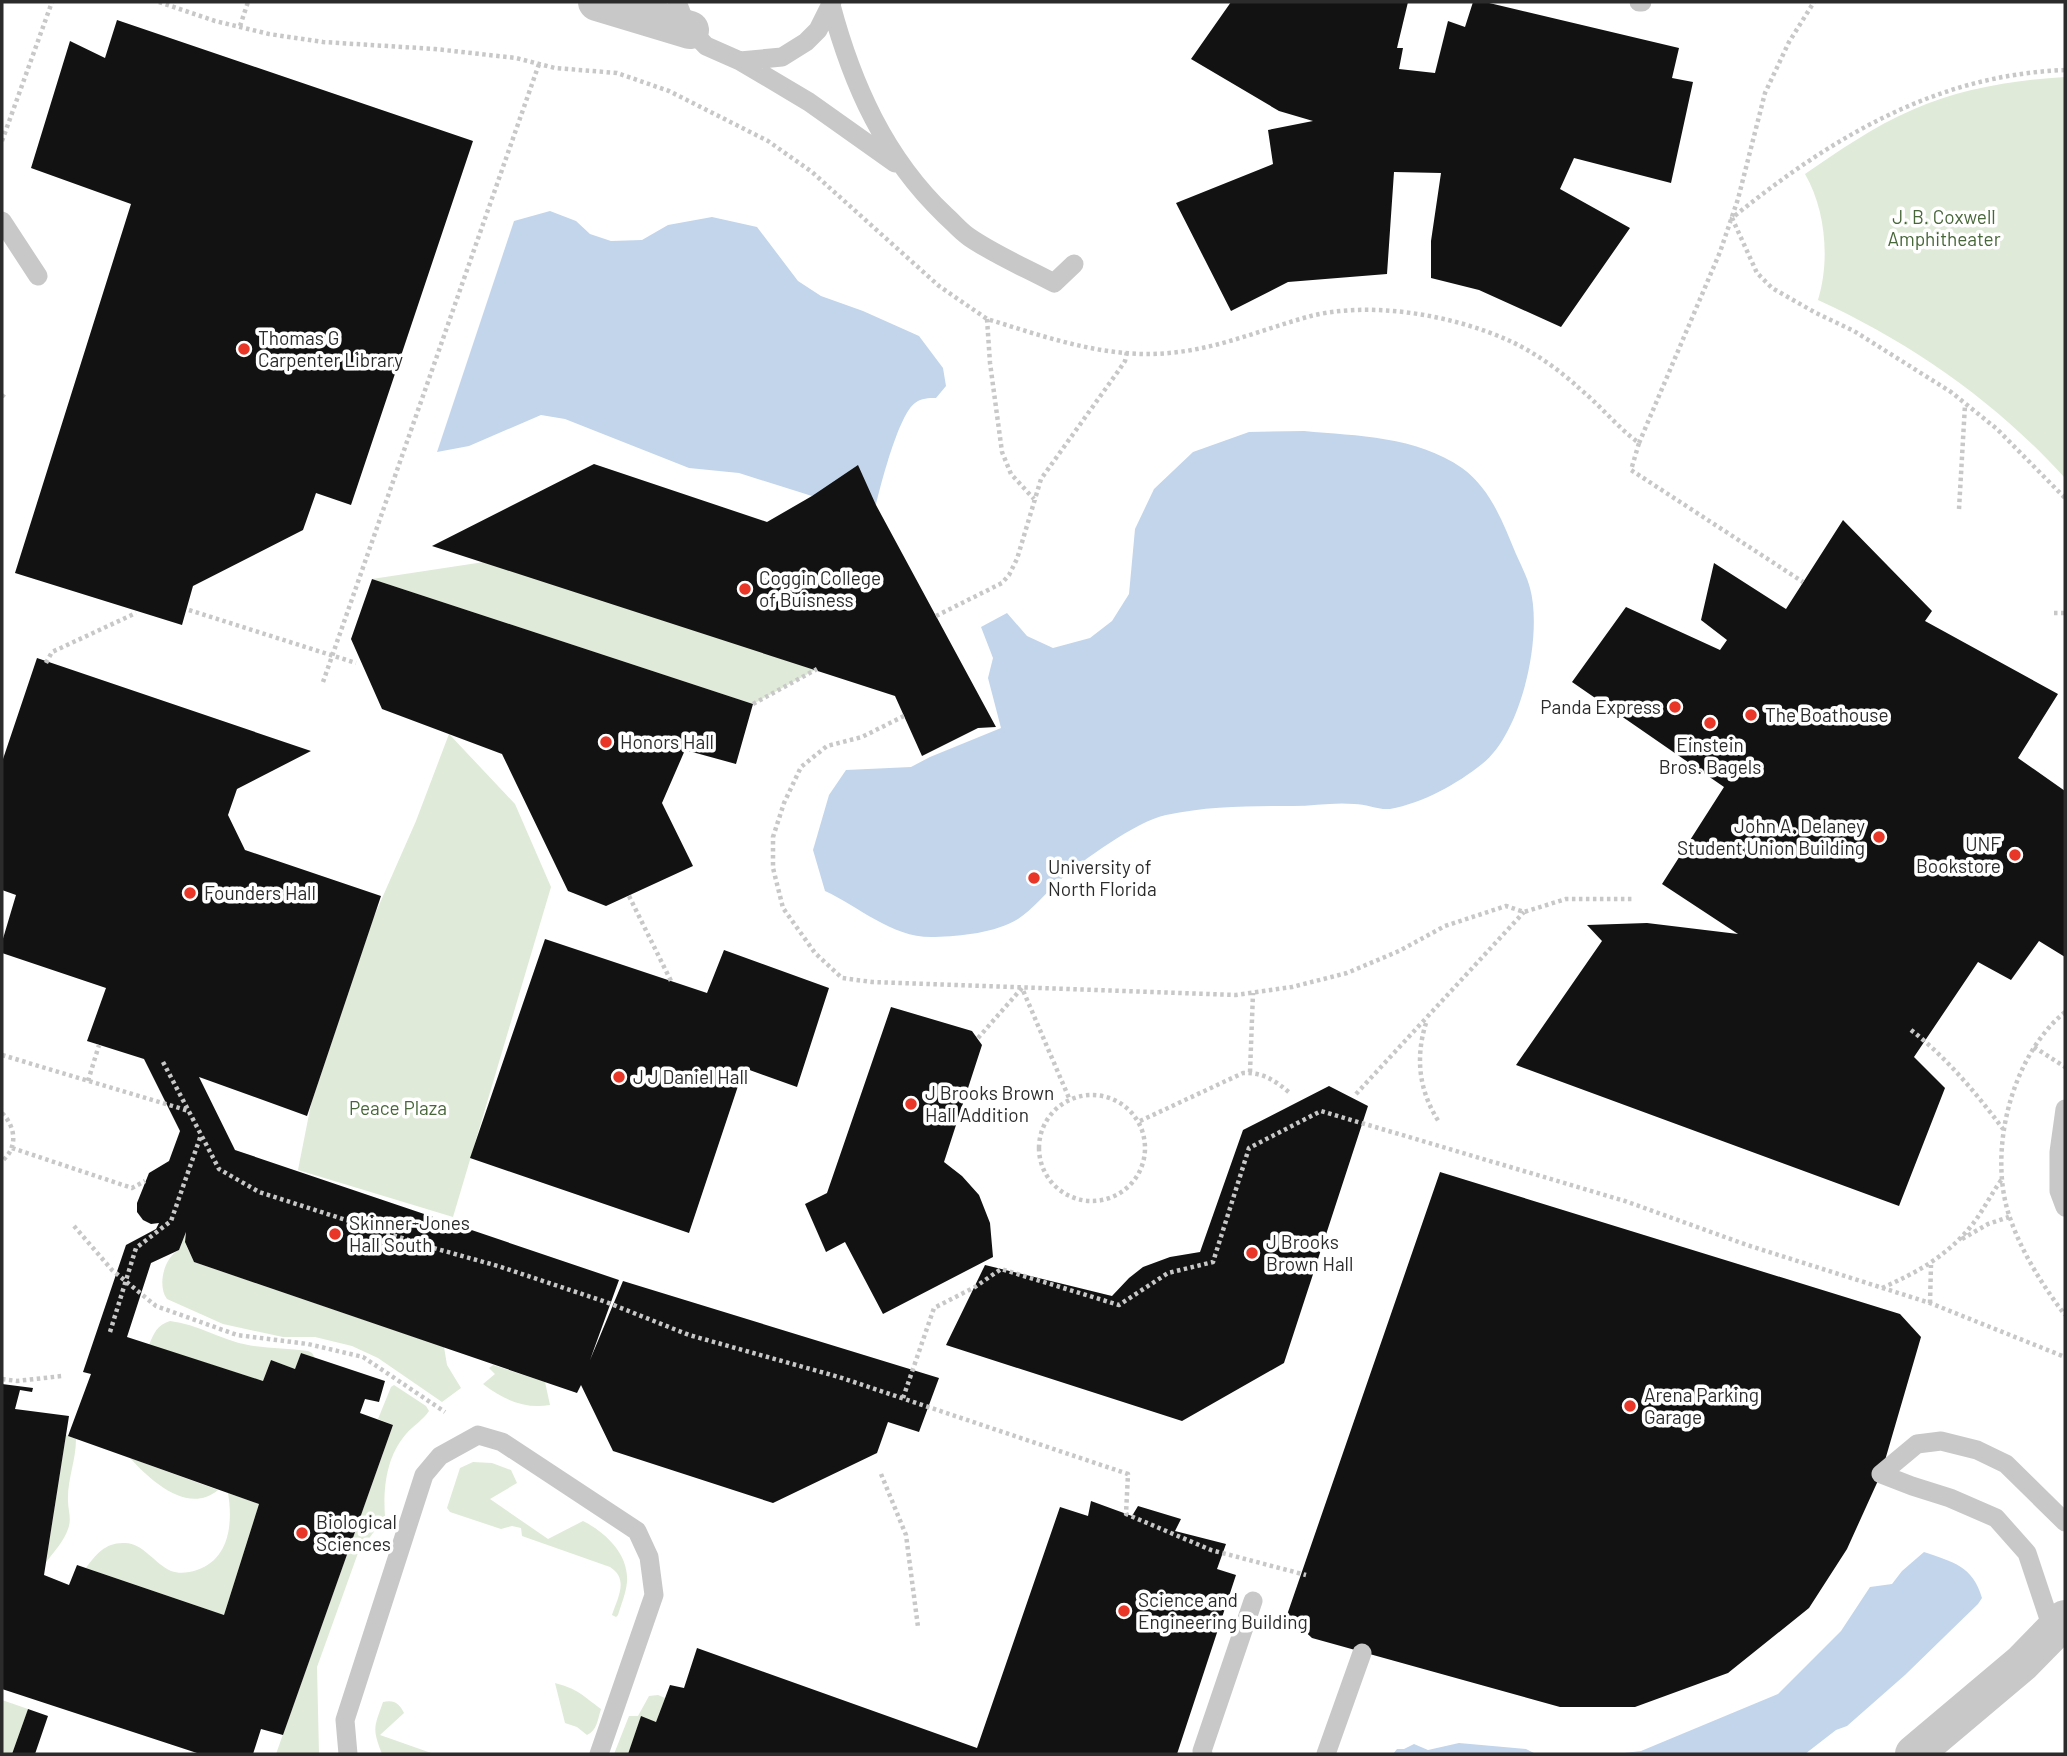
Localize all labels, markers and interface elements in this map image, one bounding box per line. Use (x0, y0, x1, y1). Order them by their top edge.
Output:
park label: J. B. Coxwell Amphitheater (1887, 205, 2001, 250)
place label: Thomas G Carpenter Library (258, 326, 403, 371)
marker: Thomas G Carpenter Library (236, 341, 252, 357)
place label: Coggin College of Buisness (759, 566, 881, 611)
marker: Coggin College of Buisness (737, 581, 753, 597)
place label: Panda Express (1540, 695, 1661, 718)
marker: Panda Express (1667, 699, 1683, 715)
place label: The Boathouse (1765, 703, 1889, 726)
marker: The Boathouse (1743, 707, 1759, 723)
marker: Einstein Bros. Bagels (1702, 715, 1718, 731)
place label: Honors Hall (620, 730, 714, 753)
place label: Einstein Bros. Bagels (1659, 733, 1761, 778)
marker: Honors Hall (598, 734, 614, 750)
place label: John A. Delaney Student Union Building (1677, 814, 1865, 859)
marker: John A. Delaney Student Union Building (1871, 829, 1887, 845)
place label: UNF Bookstore (1916, 832, 2001, 877)
marker: UNF Bookstore (2007, 847, 2023, 863)
place label: University of North Florida (1048, 855, 1157, 900)
marker: University of North Florida (1026, 870, 1042, 886)
place label: Founders Hall (204, 881, 316, 904)
marker: Founders Hall (182, 885, 198, 901)
place label: J J Daniel Hall (633, 1065, 748, 1088)
marker: J J Daniel Hall (611, 1069, 627, 1085)
place label: J Brooks Brown Hall Addition (925, 1081, 1054, 1126)
park label: Peace Plaza (349, 1096, 447, 1119)
marker: J Brooks Brown Hall Addition (903, 1096, 919, 1112)
place label: Skinner-Jones Hall South (349, 1211, 470, 1256)
marker: Skinner-Jones Hall South (327, 1226, 343, 1242)
place label: J Brooks Brown Hall (1266, 1230, 1353, 1275)
marker: J Brooks Brown Hall (1244, 1245, 1260, 1261)
place label: Arena Parking Garage (1644, 1383, 1759, 1428)
marker: Arena Parking Garage (1622, 1398, 1638, 1414)
place label: Biological Sciences (316, 1510, 397, 1555)
marker: Biological Sciences (294, 1525, 310, 1541)
place label: Science and Engineering Building (1138, 1588, 1308, 1633)
marker: Science and Engineering Building (1116, 1603, 1132, 1619)

